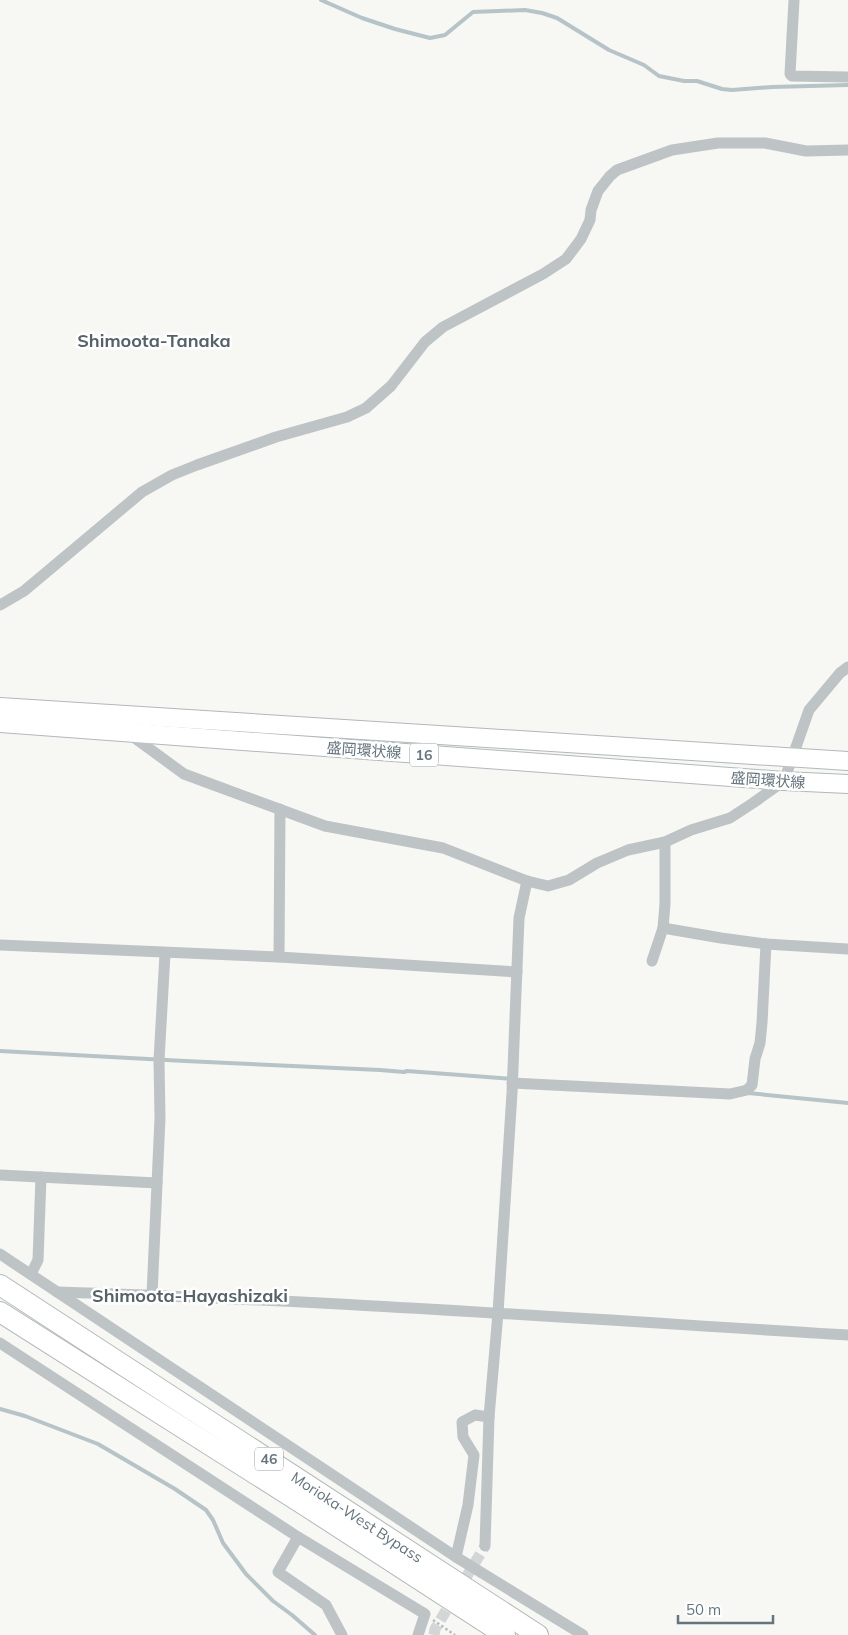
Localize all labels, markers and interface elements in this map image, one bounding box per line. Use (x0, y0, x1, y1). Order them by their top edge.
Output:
district label: Shimoota-Tanaka (77, 329, 231, 352)
street label: 盛岡環状線 (326, 738, 402, 762)
road number: 16 (410, 744, 438, 766)
street label: 盛岡環状線 (730, 768, 806, 792)
district label: Shimoota-Hayashizaki (92, 1284, 288, 1307)
road number: 46 (255, 1448, 283, 1470)
street label: Morioka-West Bypass (288, 1467, 426, 1567)
scale bar (678, 1592, 773, 1624)
text: 50 m (686, 1600, 721, 1619)

